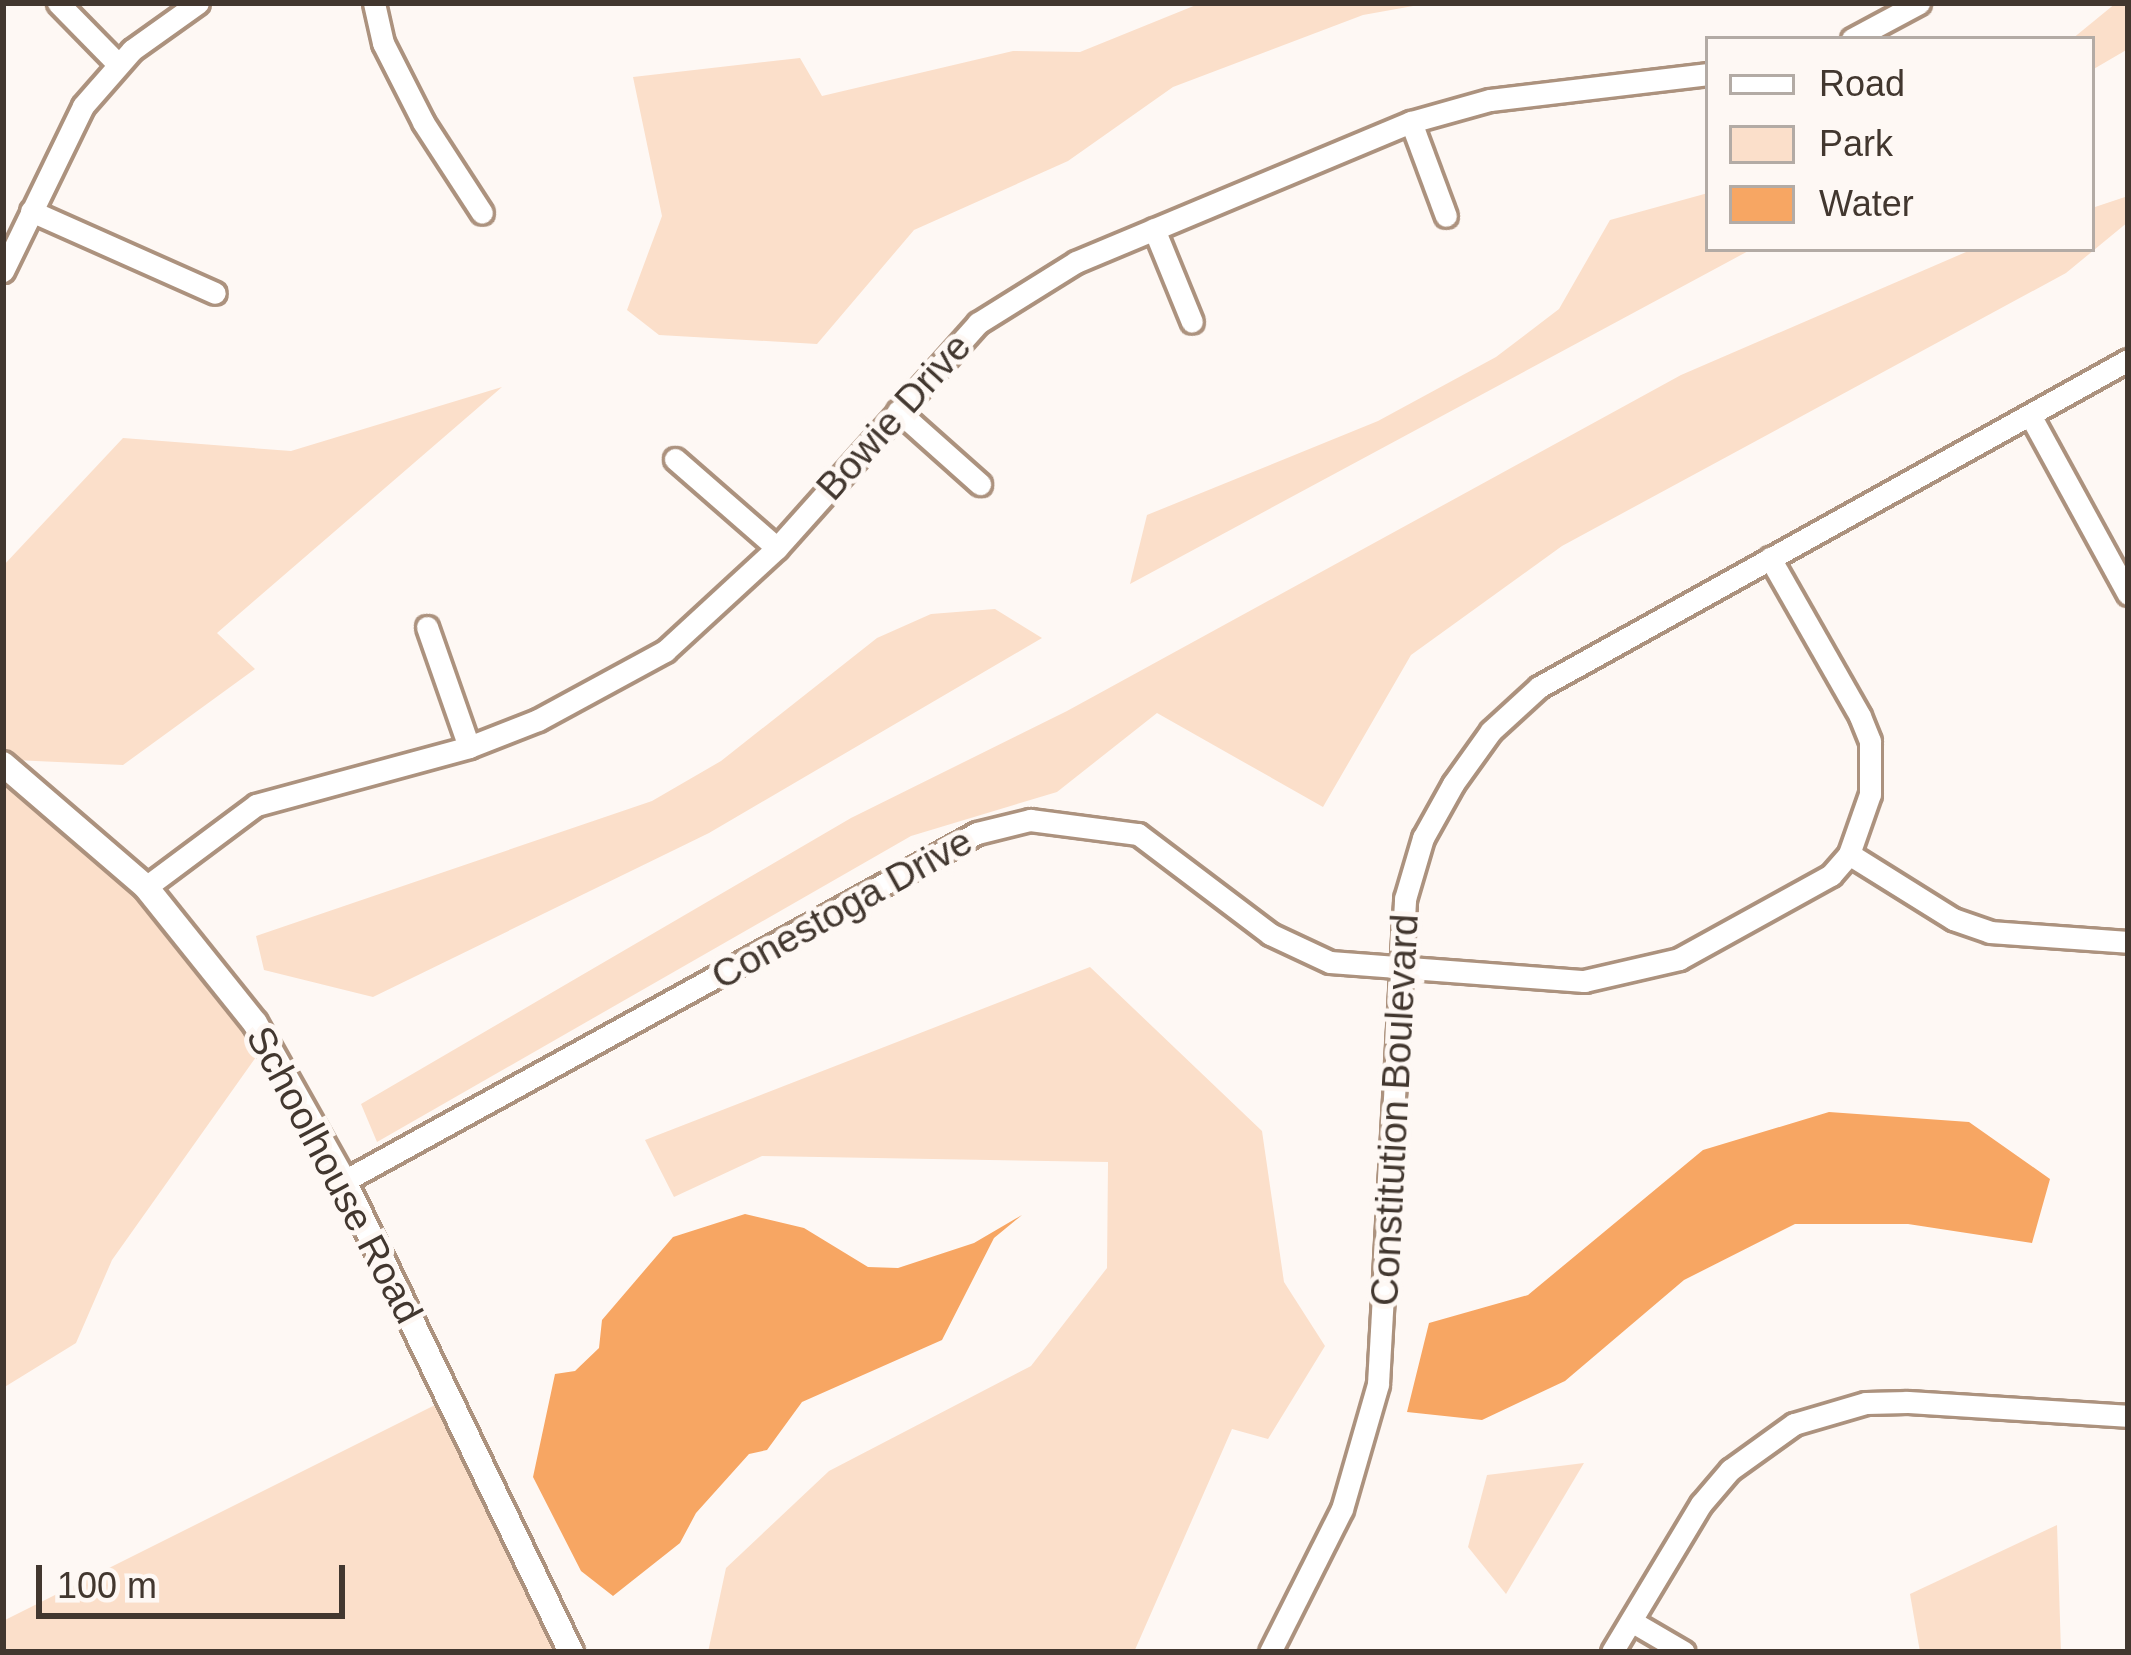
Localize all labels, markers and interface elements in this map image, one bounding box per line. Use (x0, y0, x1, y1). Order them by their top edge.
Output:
legend (1705, 36, 2095, 252)
text: Road (1819, 63, 1905, 104)
text: Park (1819, 123, 1893, 164)
text: Water (1819, 183, 1914, 224)
street label: Bowie Drive (807, 324, 981, 510)
street label: Conestoga Drive (704, 818, 980, 1000)
street label: Constitution Boulevard (1361, 913, 1429, 1307)
street label: Schoolhouse Road (236, 1019, 432, 1331)
scale bar (42, 1541, 351, 1615)
text: 100 m (57, 1565, 157, 1606)

